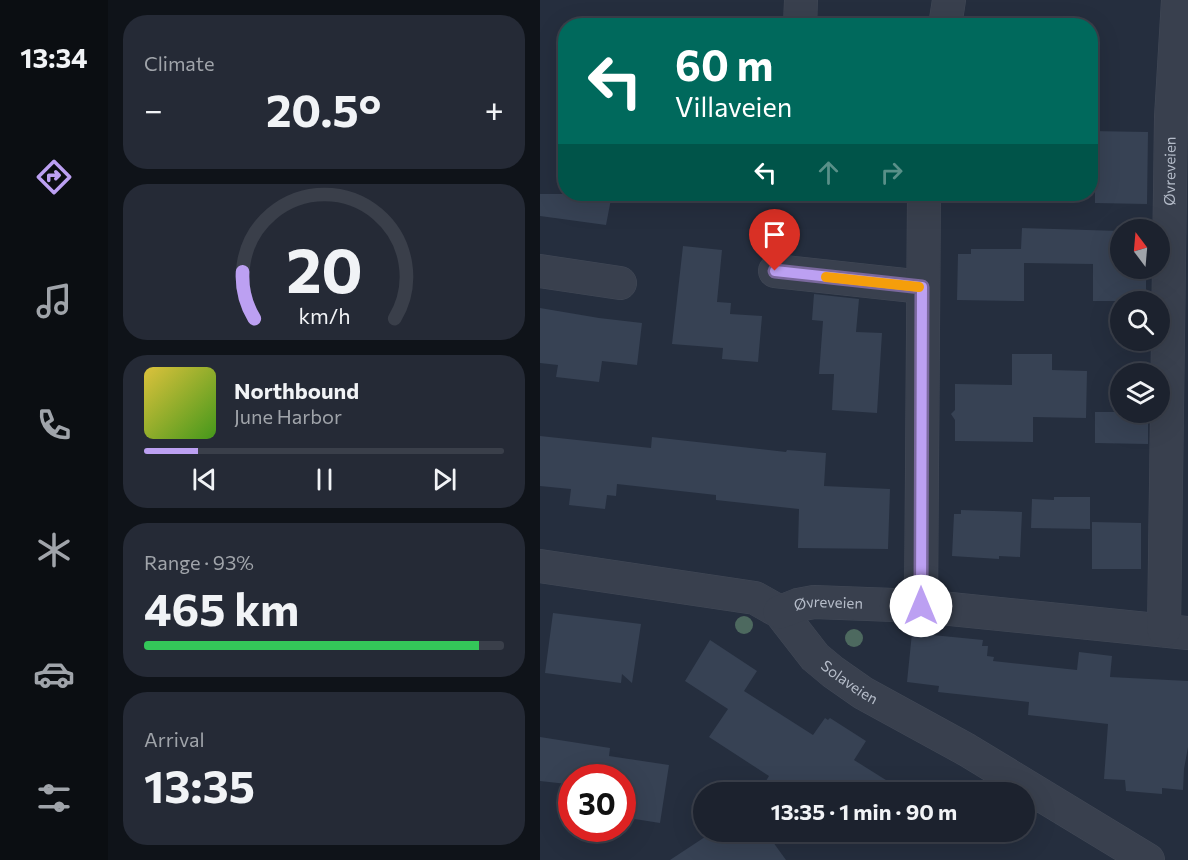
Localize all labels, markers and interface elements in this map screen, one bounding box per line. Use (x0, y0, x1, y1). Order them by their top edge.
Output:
text: 60 m (675, 38, 774, 90)
text: 13:34 (20, 41, 88, 74)
icon: left (576, 42, 654, 120)
text: Climate (144, 51, 214, 75)
text: 20.5° (266, 81, 381, 136)
text: − (144, 88, 163, 129)
text: + (485, 88, 504, 129)
text: Villaveien (675, 90, 792, 123)
street label: Øvreveien (1160, 136, 1179, 206)
icon: directions (33, 156, 75, 198)
icon: left (749, 156, 782, 189)
icon: ahead (812, 156, 845, 189)
icon: right (875, 156, 908, 189)
pin (749, 209, 800, 271)
icon: arrive (758, 218, 791, 251)
north arrow (1110, 219, 1170, 279)
map controls (1110, 219, 1170, 423)
text: 20 (286, 230, 362, 306)
icon: music (33, 280, 75, 322)
button: search (1110, 291, 1170, 351)
text: km/h (298, 302, 350, 328)
button: layers (1110, 363, 1170, 423)
text: Northbound (234, 377, 359, 404)
icon: phone (33, 404, 75, 446)
text: June Harbor (234, 404, 342, 428)
icon: previous (188, 463, 221, 496)
icon: pause (308, 463, 341, 496)
icon: next (428, 463, 461, 496)
icon: climate (33, 529, 75, 571)
text: Range · 93% (144, 550, 254, 574)
position arrow (889, 574, 953, 638)
text: 465 km (144, 580, 299, 635)
street label: Øvreveien (792, 592, 863, 614)
icon: car (33, 653, 75, 695)
street label: Solaveien (818, 656, 881, 707)
text: Arrival (144, 727, 205, 751)
text: 13:35 (144, 757, 255, 812)
speed limit sign: 30 (558, 764, 636, 842)
icon: filters (33, 777, 75, 819)
text: 13:35 · 1 min · 90 m (771, 798, 957, 825)

